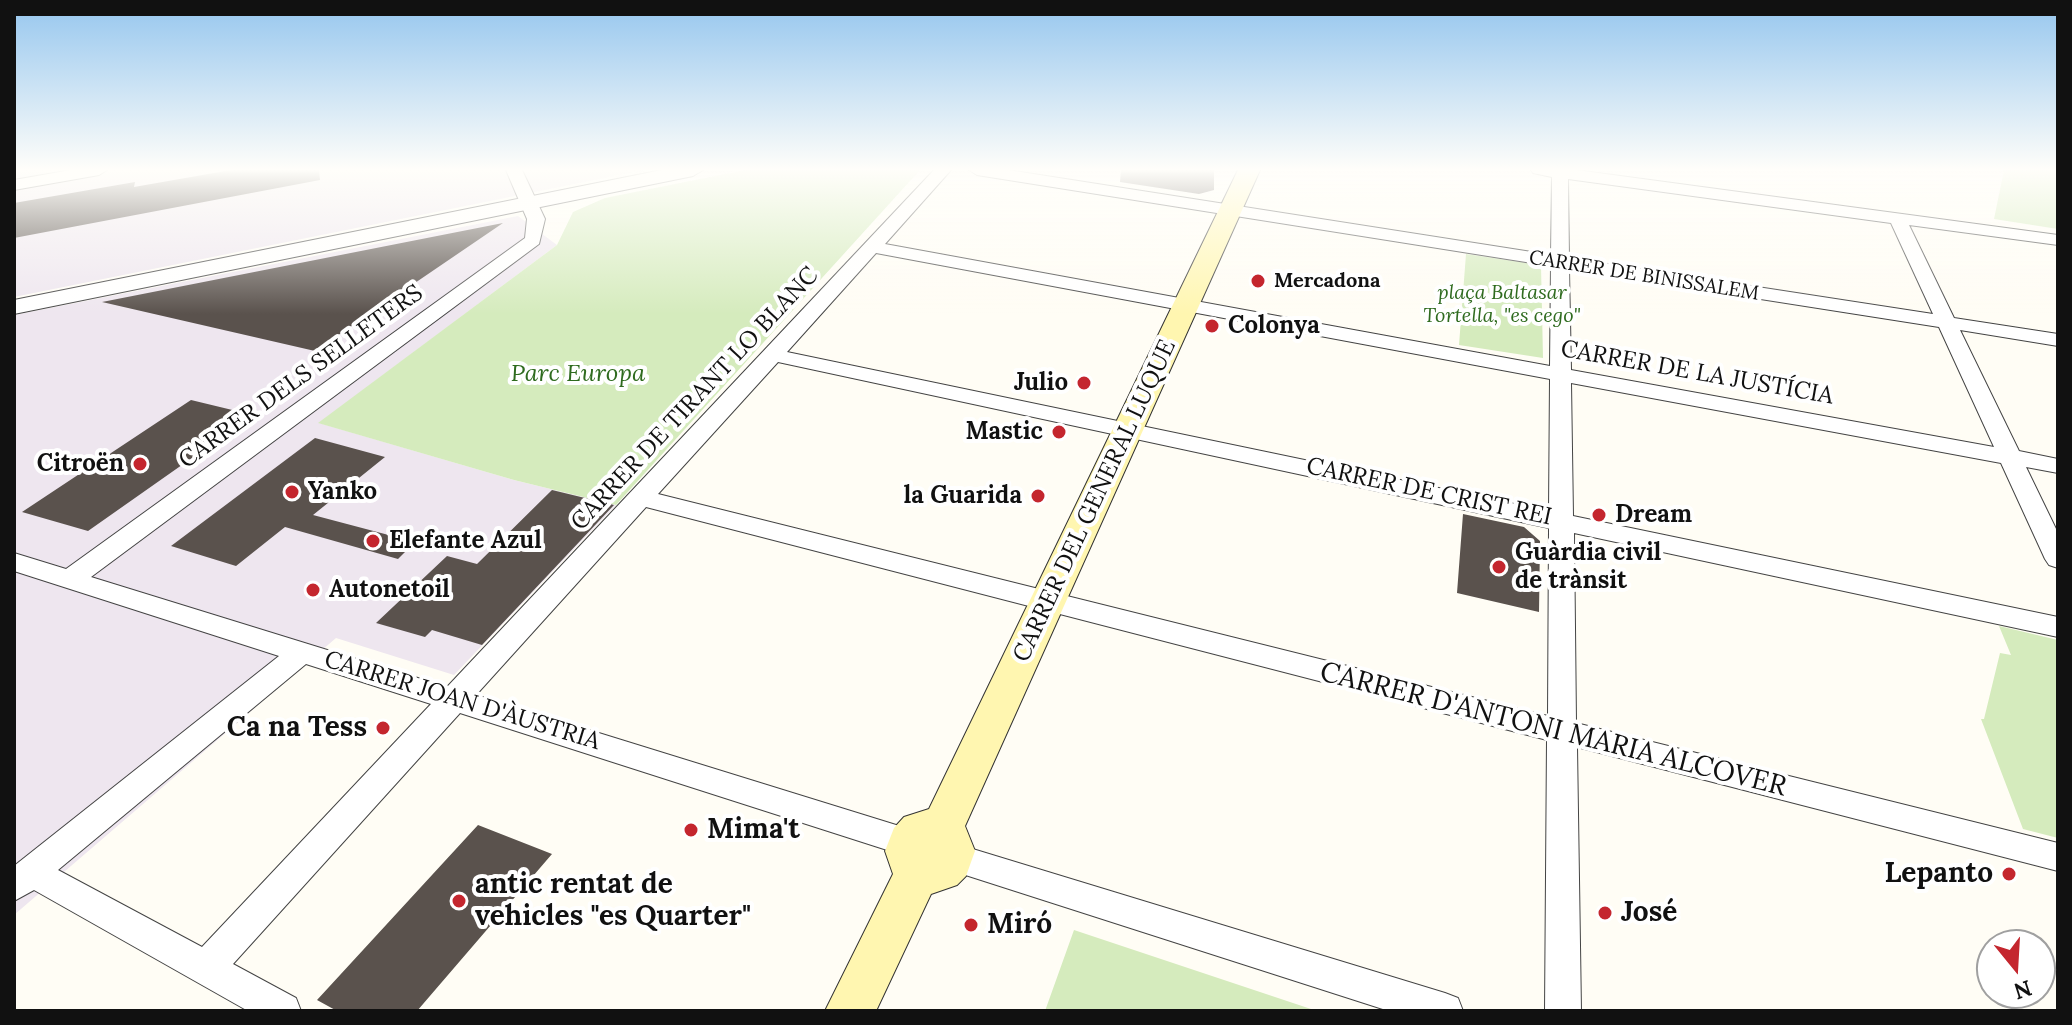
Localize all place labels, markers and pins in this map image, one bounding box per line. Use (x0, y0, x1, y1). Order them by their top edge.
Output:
place label: Mercadona (1274, 269, 1380, 293)
marker: Mercadona (1249, 272, 1267, 290)
place label: Colonya (1228, 312, 1320, 340)
marker: Colonya (1203, 317, 1221, 335)
place label: Julio (1014, 369, 1068, 397)
marker: Julio (1075, 374, 1093, 392)
place label: Mastic (965, 418, 1043, 446)
marker: Mastic (1050, 423, 1068, 441)
place label: Citroën (37, 450, 124, 478)
marker: Citroën (131, 455, 149, 473)
place label: Yanko (308, 478, 377, 506)
place label: la Guarida (904, 482, 1022, 510)
marker: Yanko (283, 483, 301, 501)
marker: la Guarida (1029, 487, 1047, 505)
place label: Dream (1615, 501, 1692, 529)
marker: Dream (1590, 506, 1608, 524)
place label: Elefante Azul (389, 527, 542, 555)
marker: Elefante Azul (364, 532, 382, 550)
place label: Guàrdia civil de trànsit (1515, 539, 1661, 595)
marker: Guàrdia civil de trànsit (1490, 558, 1508, 576)
place label: Autonetoil (329, 576, 450, 604)
marker: Autonetoil (304, 581, 322, 599)
place label: Ca na Tess (227, 711, 367, 745)
marker: Ca na Tess (374, 719, 392, 737)
place label: Mima't (707, 813, 800, 847)
marker: Mima't (682, 821, 700, 839)
place label: Lepanto (1884, 857, 1993, 891)
marker: Lepanto (2000, 865, 2018, 883)
place label: antic rentat de vehicles "es Quarter" (475, 868, 751, 934)
marker: antic rentat de vehicles "es Quarter" (450, 892, 468, 910)
place label: José (1621, 896, 1677, 930)
marker: José (1596, 904, 1614, 922)
place label: Miró (987, 908, 1052, 942)
marker: Miró (962, 916, 980, 934)

